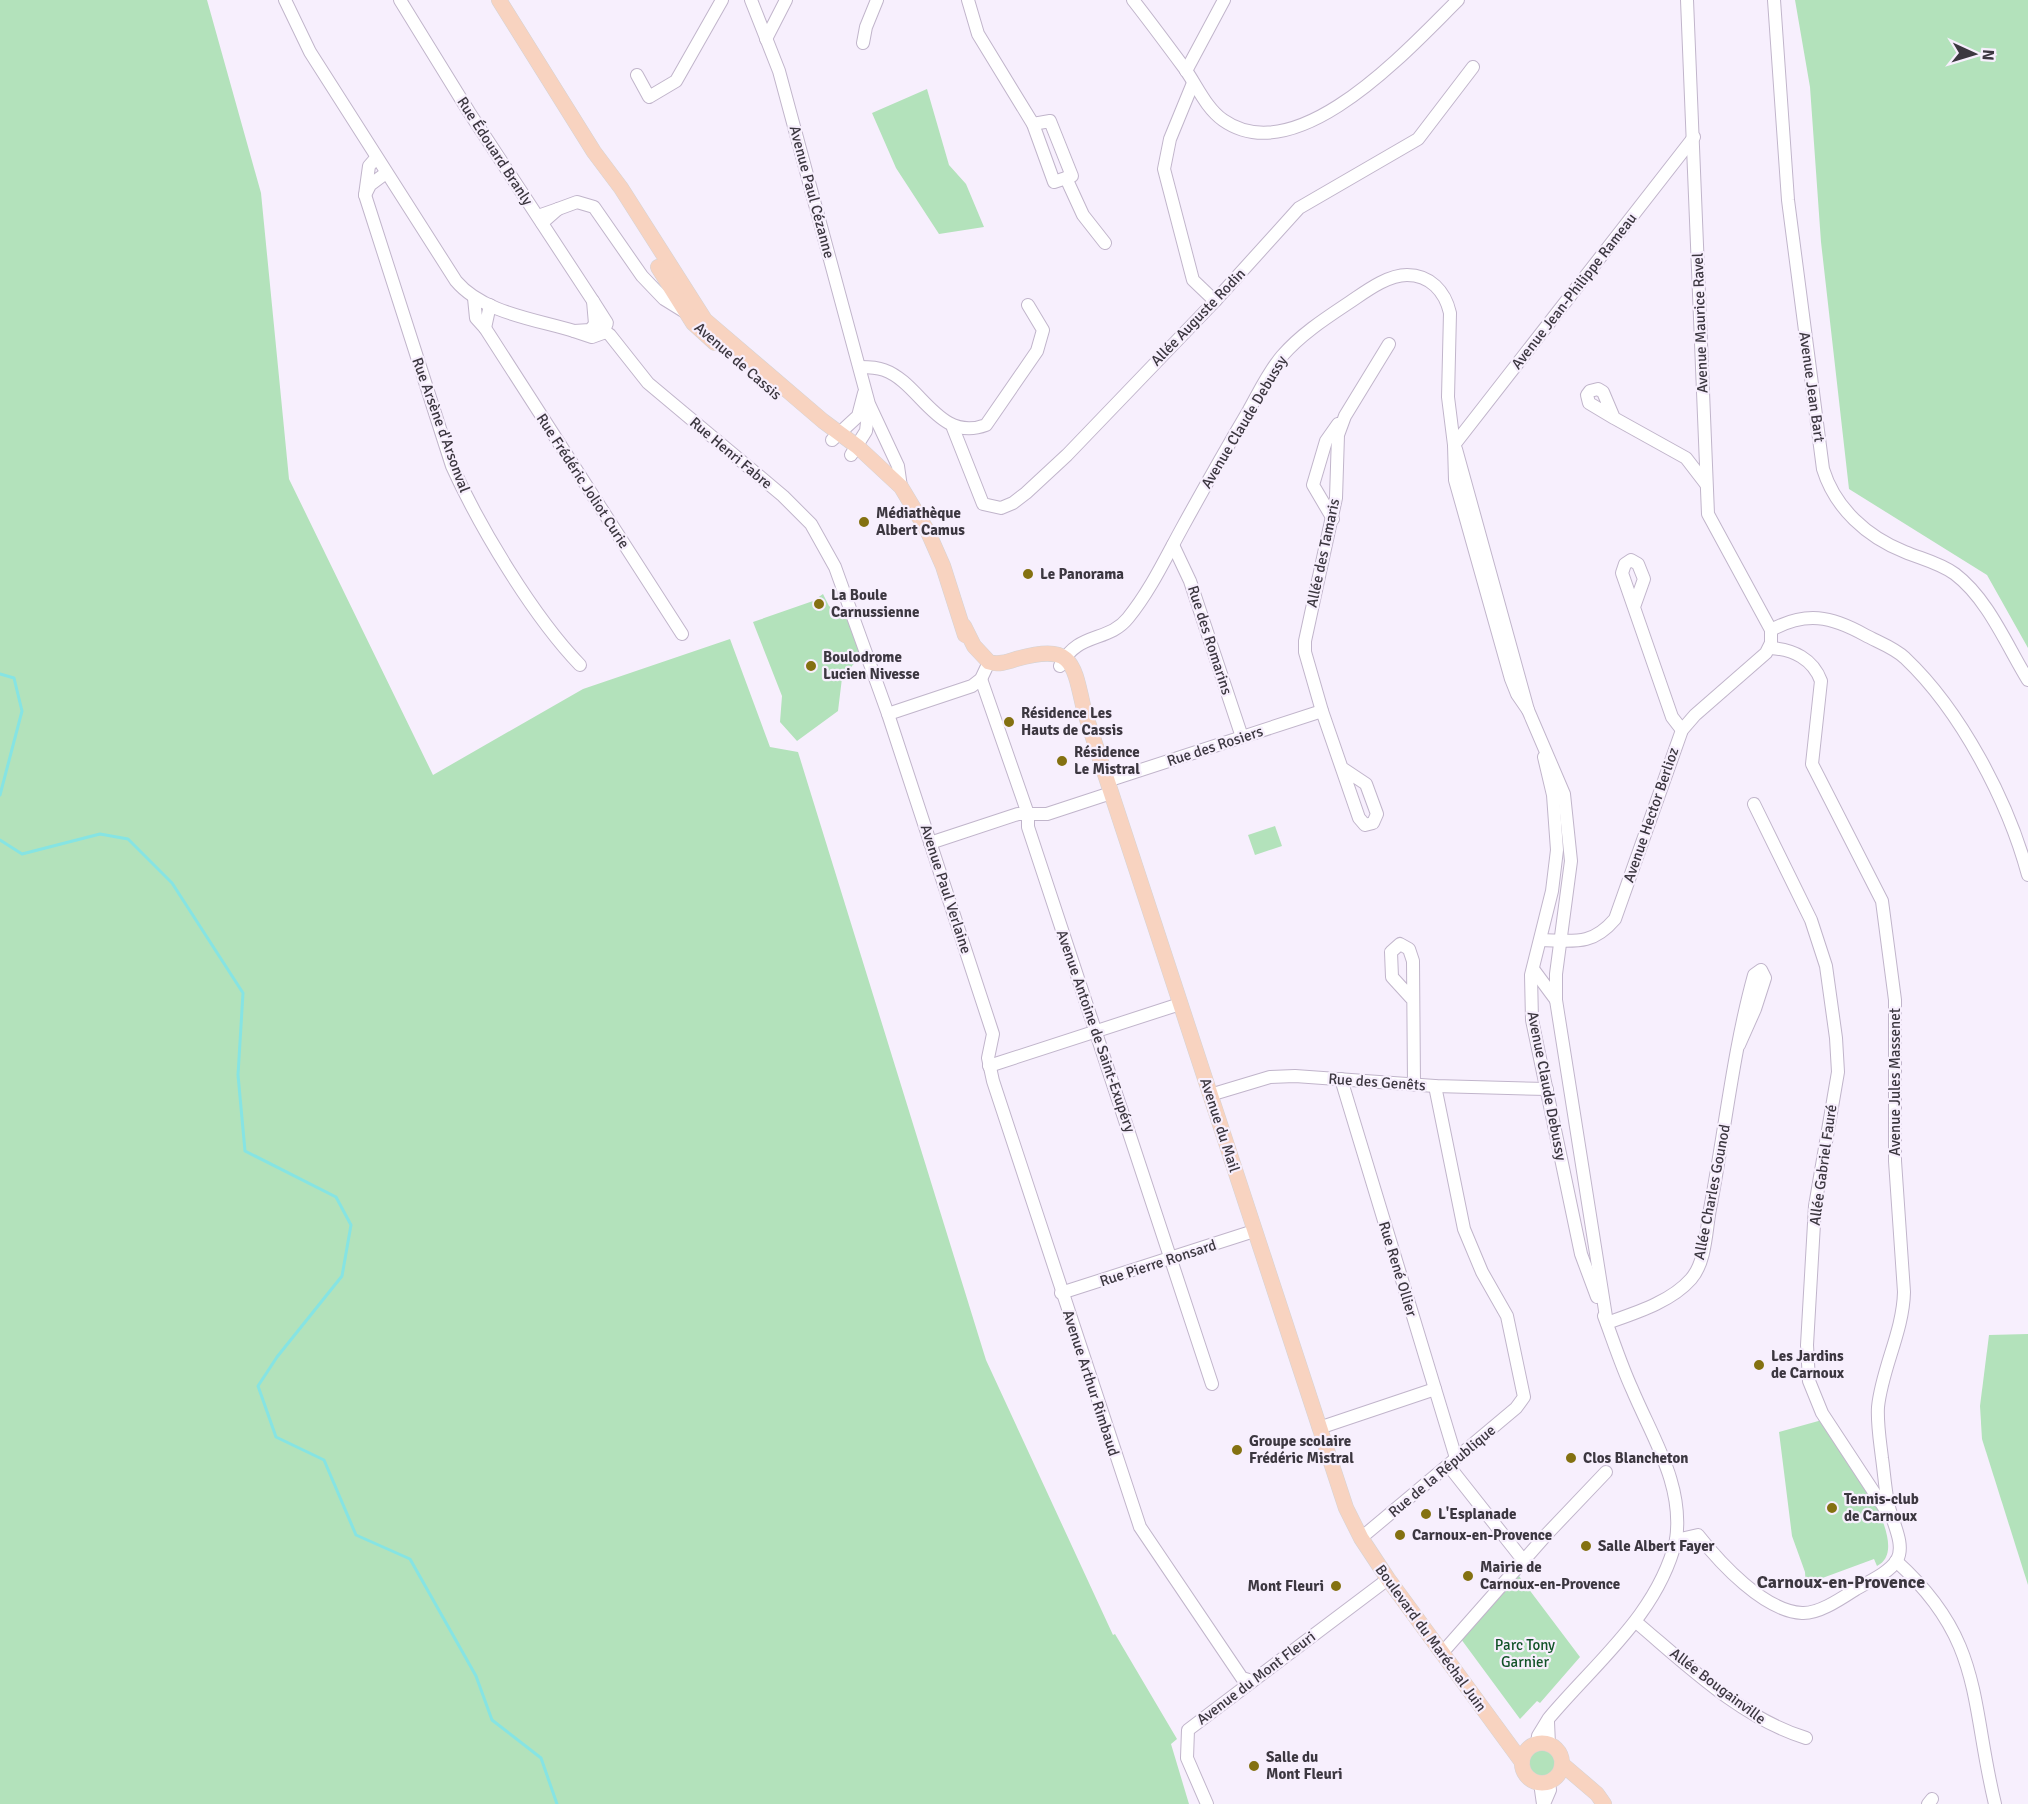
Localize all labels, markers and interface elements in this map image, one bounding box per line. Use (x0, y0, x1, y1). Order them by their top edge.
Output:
north arrow (1944, 24, 2004, 84)
text: N (1978, 49, 1998, 61)
street label: Rue Édouard Branly (453, 93, 538, 209)
street label: Avenue Paul Cézanne (786, 124, 838, 260)
street label: Avenue Jean-Philippe Rameau (1507, 209, 1641, 373)
street label: Avenue Maurice Ravel (1689, 252, 1711, 394)
street label: Allée Auguste Rodin (1147, 265, 1249, 369)
street label: Avenue de Cassis (691, 318, 785, 404)
street label: Avenue Jean Bart (1795, 331, 1829, 443)
street label: Avenue Claude Debussy (1197, 352, 1291, 492)
street label: Rue Arsène d'Arsonval (408, 355, 474, 495)
street label: Rue Frédéric Joliot Curie (533, 410, 633, 552)
street label: Rue Henri Fabre (686, 413, 776, 493)
street label: Allée des Tamaris (1303, 496, 1343, 609)
place label: Médiathèque Albert Camus (876, 504, 965, 539)
marker: Médiathèque Albert Camus (857, 515, 871, 529)
place label: Le Panorama (1040, 565, 1124, 583)
marker: Le Panorama (1021, 567, 1035, 581)
street label: Rue des Romarins (1184, 583, 1236, 697)
place label: La Boule Carnussienne (831, 586, 919, 621)
marker: La Boule Carnussienne (812, 597, 826, 611)
place label: Boulodrome Lucien Nivesse (823, 648, 920, 683)
marker: Boulodrome Lucien Nivesse (804, 659, 818, 673)
place label: Résidence Les Hauts de Cassis (1021, 704, 1123, 739)
marker: Résidence Les Hauts de Cassis (1002, 715, 1016, 729)
street label: Rue des Rosiers (1165, 722, 1266, 770)
place label: Résidence Le Mistral (1074, 743, 1140, 778)
street label: Avenue Hector Berlioz (1619, 745, 1683, 885)
marker: Résidence Le Mistral (1055, 754, 1069, 768)
street label: Avenue Paul Verlaine (917, 822, 975, 956)
street label: Avenue Antoine de Saint-Exupéry (1053, 927, 1139, 1135)
street label: Avenue Jules Massenet (1886, 1008, 1904, 1156)
street label: Avenue Claude Debussy (1524, 1010, 1570, 1162)
street label: Rue des Genêts (1328, 1070, 1427, 1094)
street label: Avenue du Mail (1196, 1076, 1244, 1174)
street label: Allée Gabriel Fauré (1806, 1103, 1840, 1227)
street label: Allée Charles Gounod (1690, 1123, 1734, 1261)
street label: Rue René Ollier (1375, 1219, 1421, 1319)
street label: Rue Pierre Ronsard (1097, 1236, 1219, 1290)
street label: Avenue Arthur Rimbaud (1059, 1308, 1123, 1458)
place label: Les Jardins de Carnoux (1771, 1347, 1845, 1382)
marker: Les Jardins de Carnoux (1752, 1358, 1766, 1372)
street label: Rue de la République (1385, 1421, 1499, 1521)
place label: Groupe scolaire Frédéric Mistral (1249, 1432, 1354, 1467)
marker: Groupe scolaire Frédéric Mistral (1230, 1443, 1244, 1457)
place label: Clos Blancheton (1583, 1449, 1689, 1467)
marker: Clos Blancheton (1564, 1451, 1578, 1465)
place label: Tennis-club de Carnoux (1844, 1490, 1919, 1525)
marker: Tennis-club de Carnoux (1825, 1501, 1839, 1515)
place label: L'Esplanade (1438, 1505, 1516, 1523)
marker: L'Esplanade (1419, 1507, 1433, 1521)
place label: Carnoux-en-Provence (1412, 1526, 1552, 1544)
marker: Carnoux-en-Provence (1393, 1528, 1407, 1542)
place label: Salle Albert Fayer (1598, 1537, 1715, 1555)
marker: Salle Albert Fayer (1579, 1539, 1593, 1553)
place label: Mairie de Carnoux-en-Provence (1480, 1558, 1620, 1593)
street label: Boulevard du Maréchal Juin (1372, 1561, 1490, 1715)
marker: Mairie de Carnoux-en-Provence (1461, 1569, 1475, 1583)
district label: Carnoux-en-Provence (1757, 1571, 1925, 1593)
place label: Mont Fleuri (1248, 1577, 1324, 1595)
marker: Mont Fleuri (1329, 1579, 1343, 1593)
street label: Avenue du Mont Fleuri (1193, 1627, 1319, 1729)
park label: Parc Tony Garnier (1495, 1636, 1555, 1671)
street label: Allée Bougainville (1667, 1644, 1769, 1728)
place label: Salle du Mont Fleuri (1266, 1748, 1342, 1783)
marker: Salle du Mont Fleuri (1247, 1759, 1261, 1773)

